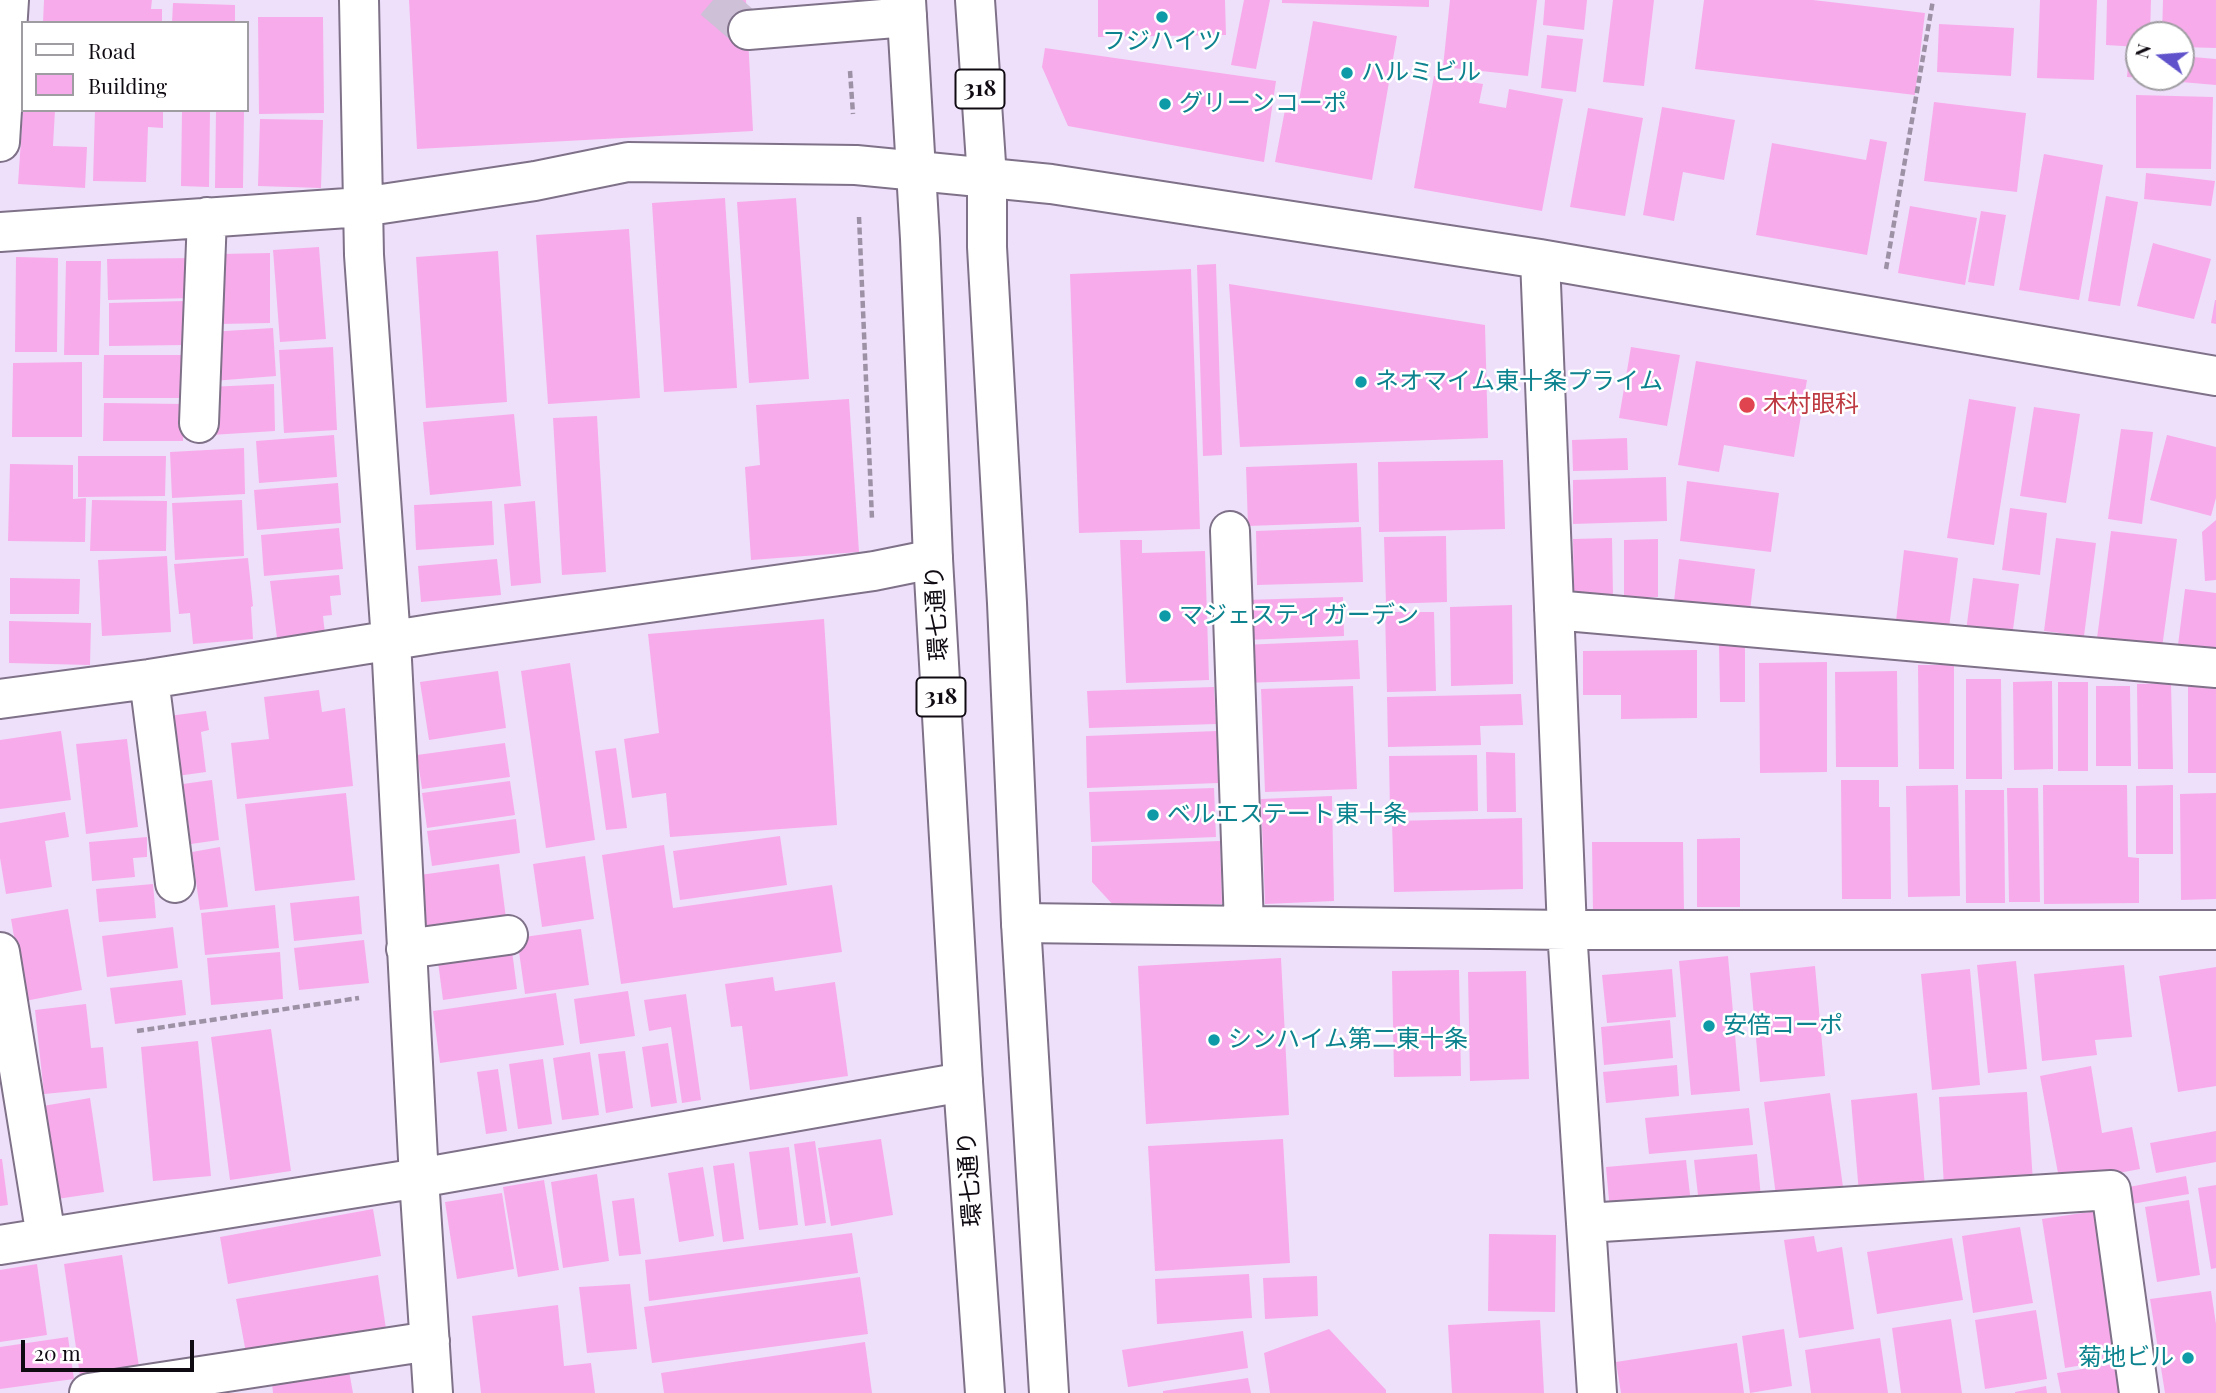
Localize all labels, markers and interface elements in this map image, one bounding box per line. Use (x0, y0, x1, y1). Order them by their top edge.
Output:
marker: フジハイツ (1154, 9, 1170, 25)
legend (21, 21, 248, 112)
north arrow (2125, 21, 2195, 91)
place label: フジハイツ (1102, 28, 1222, 56)
text: Road (88, 36, 136, 64)
text: N (2127, 41, 2156, 61)
place label: ハルミビル (1361, 59, 1481, 87)
marker: ハルミビル (1339, 65, 1355, 81)
road number: 318 (956, 69, 1004, 108)
text: Building (88, 71, 167, 99)
place label: グリーンコーポ (1179, 90, 1347, 118)
marker: グリーンコーポ (1157, 96, 1173, 112)
place label: ネオマイム東十条プライム (1375, 368, 1663, 396)
marker: ネオマイム東十条プライム (1353, 374, 1369, 390)
place label: 木村眼科 (1763, 391, 1859, 419)
marker: 木村眼科 (1737, 395, 1757, 415)
street label: 環七通り (920, 564, 954, 662)
place label: マジェスティガーデン (1179, 602, 1419, 630)
marker: マジェスティガーデン (1157, 608, 1173, 624)
road number: 318 (916, 678, 965, 716)
place label: ベルエステート東十条 (1167, 801, 1407, 829)
marker: ベルエステート東十条 (1145, 807, 1161, 823)
place label: 安倍コーポ (1723, 1012, 1843, 1040)
marker: 安倍コーポ (1701, 1018, 1717, 1034)
place label: シンハイム第二東十条 (1228, 1026, 1468, 1054)
marker: シンハイム第二東十条 (1206, 1032, 1222, 1048)
street label: 環七通り (952, 1130, 988, 1228)
scale bar (24, 1326, 198, 1370)
text: 20 m (34, 1338, 81, 1366)
place label: 菊地ビル (2078, 1344, 2174, 1372)
marker: 菊地ビル (2180, 1350, 2196, 1366)

